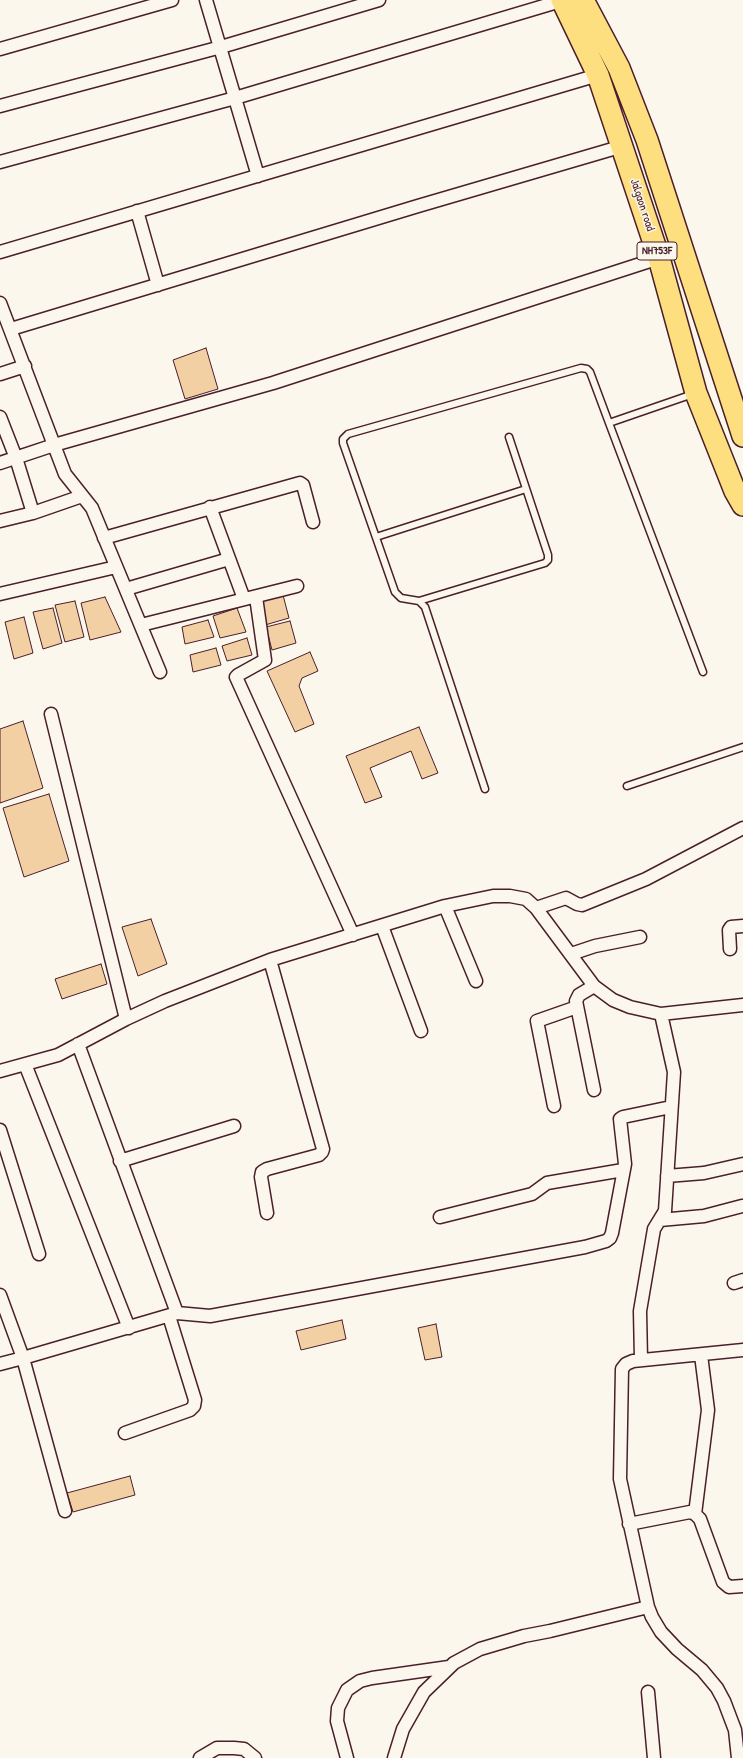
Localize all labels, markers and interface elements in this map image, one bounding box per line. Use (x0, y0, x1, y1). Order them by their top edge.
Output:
street label: Jalgaon road (627, 177, 657, 233)
road number: NH753F (637, 242, 677, 260)

